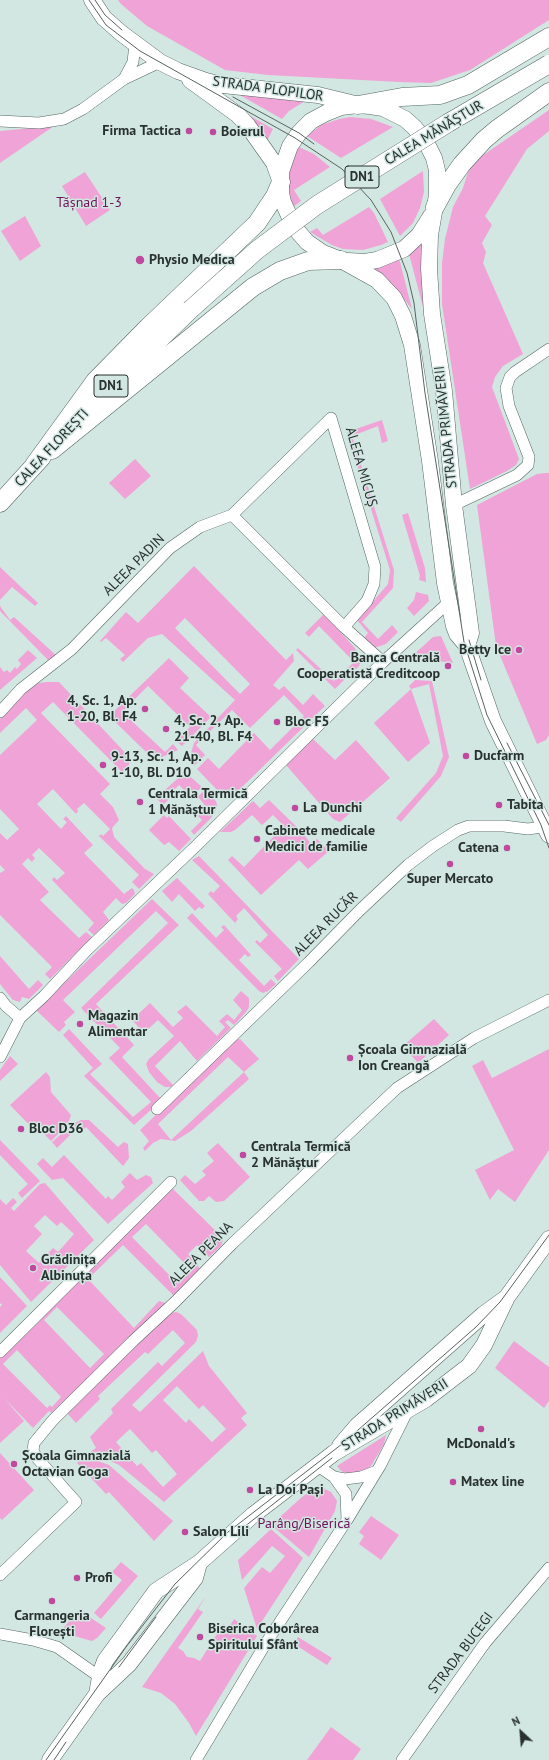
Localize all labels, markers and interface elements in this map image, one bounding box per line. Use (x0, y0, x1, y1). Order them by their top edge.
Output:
street label: STRADA PLOPILOR (211, 73, 325, 105)
street label: CALEA MĂNĂȘTUR (382, 97, 486, 169)
place label: Firma Tactica (102, 123, 181, 139)
place label: Boierul (221, 124, 264, 140)
marker: Firma Tactica (184, 126, 194, 136)
marker: Boierul (208, 127, 218, 137)
road number: DN1 (345, 166, 379, 188)
park label: Tășnad 1-3 (56, 195, 122, 211)
place label: Physio Medica (149, 252, 235, 268)
marker: Physio Medica (134, 254, 146, 266)
street label: STRADA PRIMĂVERII (431, 365, 461, 489)
road number: DN1 (94, 375, 128, 397)
street label: CALEA FLOREȘTI (12, 405, 92, 491)
street label: ALEEA MICUȘ (342, 425, 380, 509)
street label: ALEEA PADIN (100, 531, 168, 599)
place label: Betty Ice (459, 642, 511, 658)
marker: Betty Ice (514, 645, 524, 655)
place label: Banca Centrală Cooperatistă Creditcoop (297, 650, 440, 682)
marker: Banca Centrală Cooperatistă Creditcoop (443, 661, 453, 671)
place label: 4, Sc. 1, Ap. 1-20, Bl. F4 (67, 693, 137, 726)
marker: 4, Sc. 1, Ap. 1-20, Bl. F4 (140, 704, 150, 714)
place label: 4, Sc. 2, Ap. 21-40, Bl. F4 (174, 713, 252, 746)
place label: Bloc F5 (285, 714, 330, 730)
marker: Bloc F5 (272, 717, 282, 727)
marker: 4, Sc. 2, Ap. 21-40, Bl. F4 (161, 724, 171, 734)
place label: Ducfarm (474, 748, 524, 764)
place label: 9-13, Sc. 1, Ap. 1-10, Bl. D10 (111, 749, 202, 782)
marker: Ducfarm (461, 751, 471, 761)
marker: 9-13, Sc. 1, Ap. 1-10, Bl. D10 (98, 760, 108, 770)
place label: Centrala Termică 1 Mănăștur (148, 786, 248, 818)
marker: Centrala Termică 1 Mănăștur (135, 797, 145, 807)
place label: Tabita (507, 797, 544, 813)
place label: La Dunchi (303, 800, 362, 816)
marker: Tabita (494, 800, 504, 810)
marker: La Dunchi (290, 803, 300, 813)
place label: Cabinete medicale Medici de familie (265, 823, 375, 856)
marker: Cabinete medicale Medici de familie (252, 834, 262, 844)
place label: Catena (458, 840, 499, 856)
marker: Catena (502, 843, 512, 853)
marker: Super Mercato (445, 859, 455, 869)
place label: Super Mercato (407, 871, 493, 887)
street label: ALEEA RUCĂR (290, 888, 362, 960)
place label: Magazin Alimentar (88, 1008, 147, 1040)
marker: Magazin Alimentar (75, 1019, 85, 1029)
place label: Școala Gimnazială Ion Creangă (358, 1042, 467, 1074)
marker: Școala Gimnazială Ion Creangă (345, 1053, 355, 1063)
place label: Bloc D36 (29, 1121, 83, 1137)
marker: Bloc D36 (16, 1124, 26, 1134)
place label: Centrala Termică 2 Mănăștur (251, 1139, 351, 1172)
marker: Centrala Termică 2 Mănăștur (238, 1150, 248, 1160)
street label: ALEEA PEANA (166, 1219, 236, 1289)
place label: Grădinița Albinuța (41, 1252, 96, 1284)
marker: Grădinița Albinuța (28, 1263, 38, 1273)
street label: STRADA PRIMĂVERII (338, 1375, 452, 1455)
marker: McDonald's (476, 1424, 486, 1434)
place label: McDonald's (447, 1436, 515, 1452)
place label: Școala Gimnazială Octavian Goga (22, 1448, 131, 1480)
marker: Școala Gimnazială Octavian Goga (9, 1459, 19, 1469)
place label: Matex line (461, 1474, 524, 1490)
marker: Matex line (448, 1477, 458, 1487)
place label: La Doi Pași (258, 1482, 324, 1498)
marker: La Doi Pași (245, 1485, 255, 1495)
park label: Parâng/Biserică (258, 1516, 350, 1532)
place label: Salon Lili (193, 1524, 249, 1540)
marker: Salon Lili (180, 1527, 190, 1537)
place label: Profi (85, 1570, 113, 1586)
marker: Profi (72, 1573, 82, 1583)
marker: Carmangeria Florești (47, 1596, 57, 1606)
place label: Carmangeria Florești (14, 1608, 90, 1640)
street label: STRADA BUCEGI (425, 1609, 497, 1697)
place label: Biserica Coborârea Spiritului Sfânt (208, 1621, 319, 1654)
marker: Biserica Coborârea Spiritului Sfânt (195, 1632, 205, 1642)
north arrow (501, 1712, 541, 1752)
text: N (509, 1713, 522, 1729)

